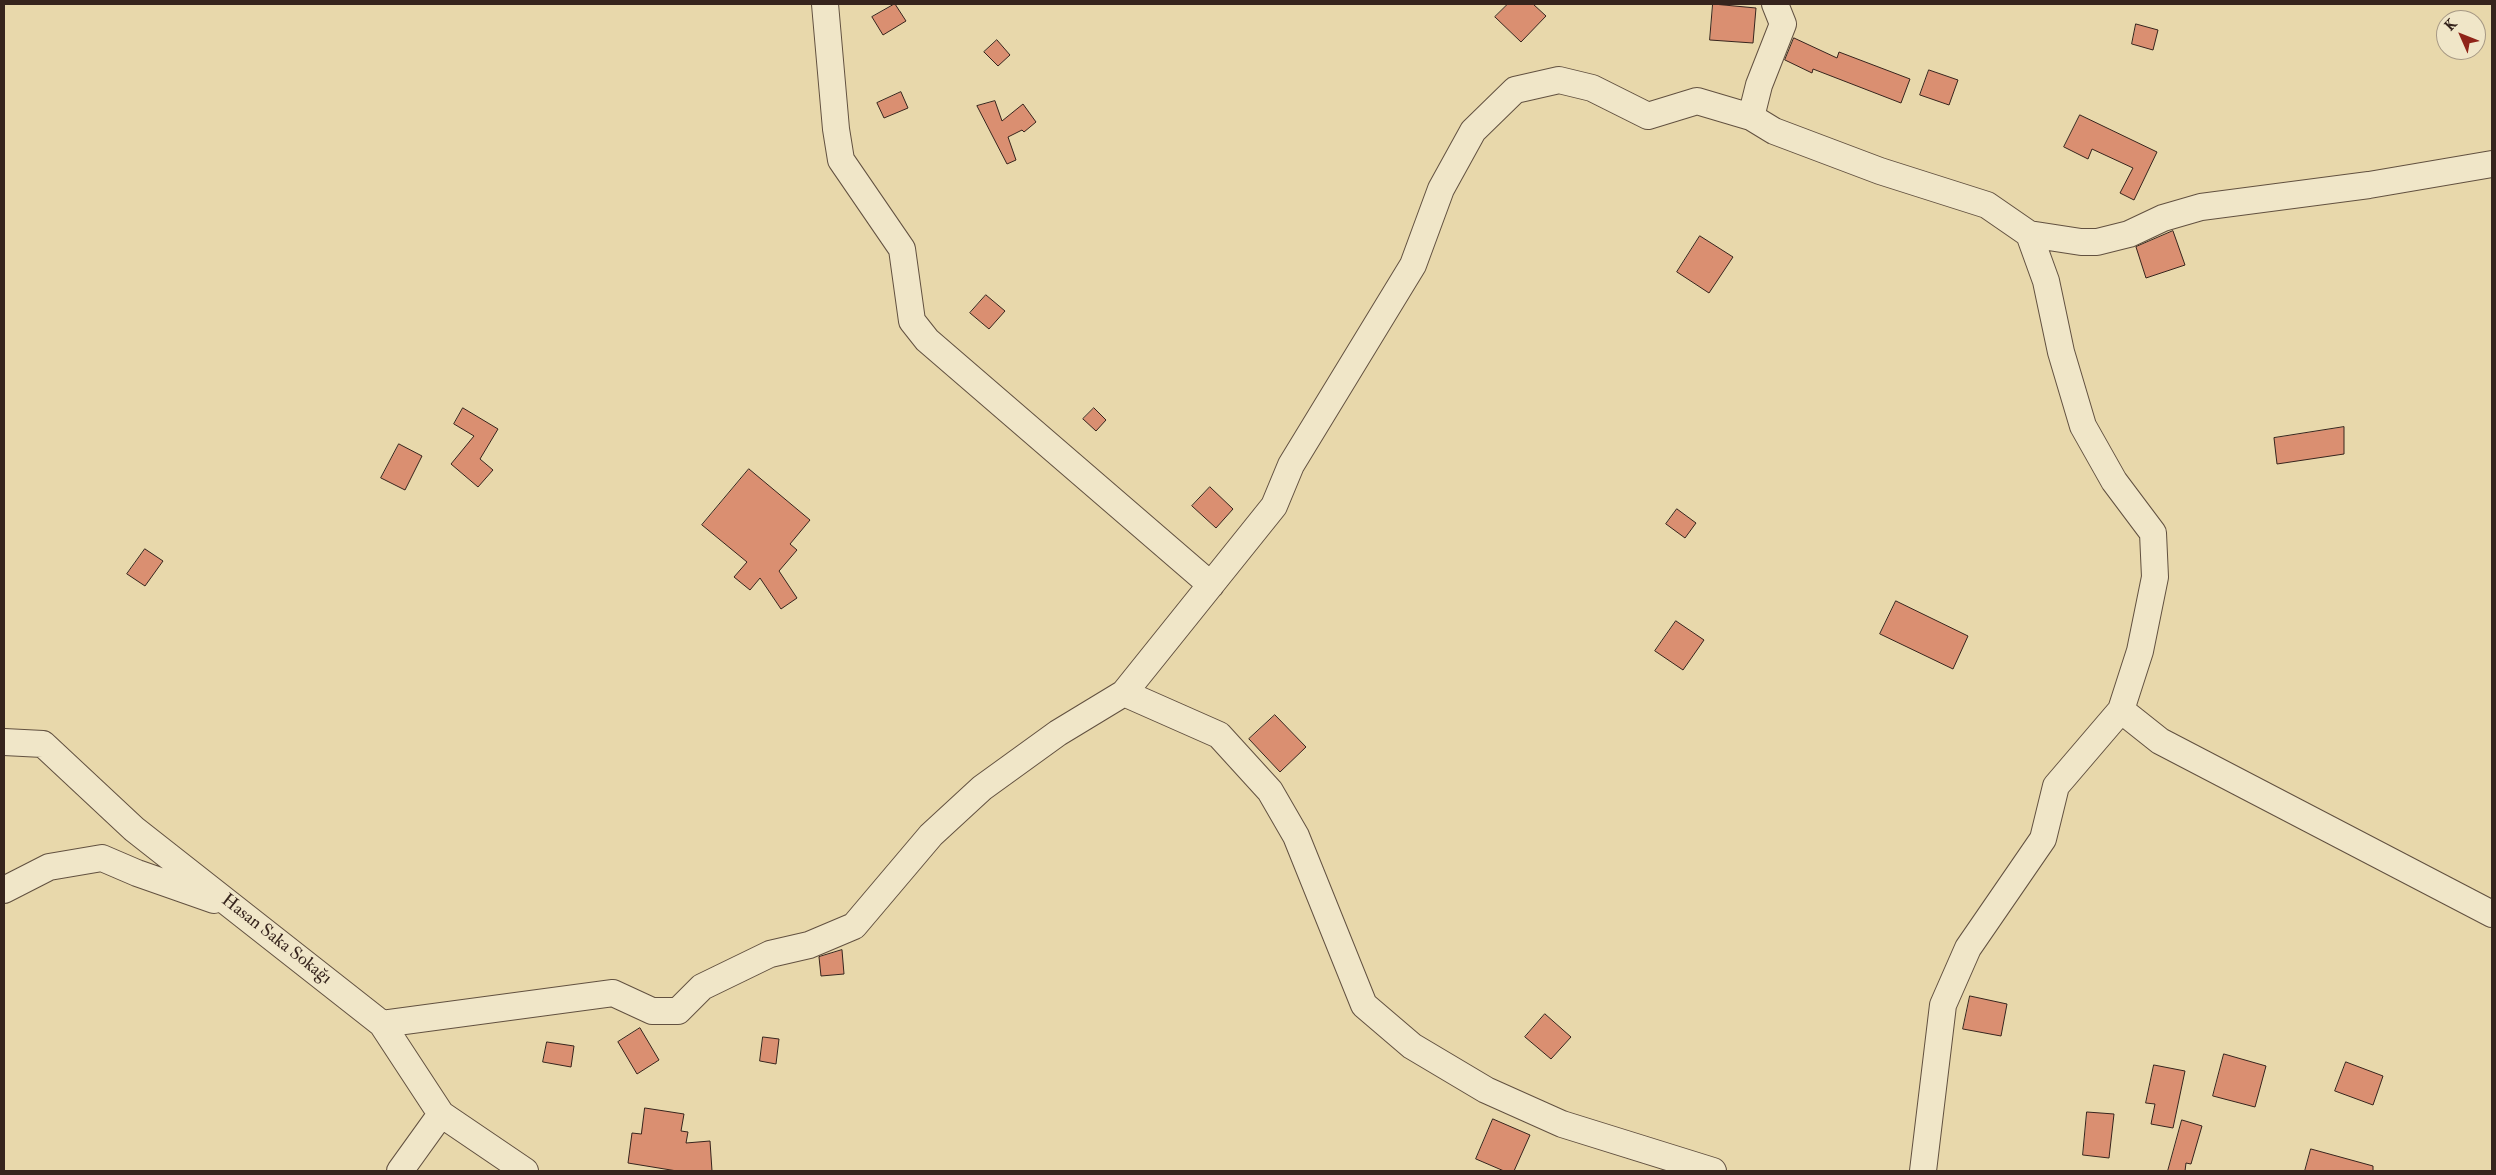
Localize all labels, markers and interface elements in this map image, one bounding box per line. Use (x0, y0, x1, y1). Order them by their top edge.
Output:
north arrow (2436, 10, 2486, 60)
text: K (2441, 16, 2460, 34)
street label: Hasan Saka Sokağı (217, 890, 335, 990)

